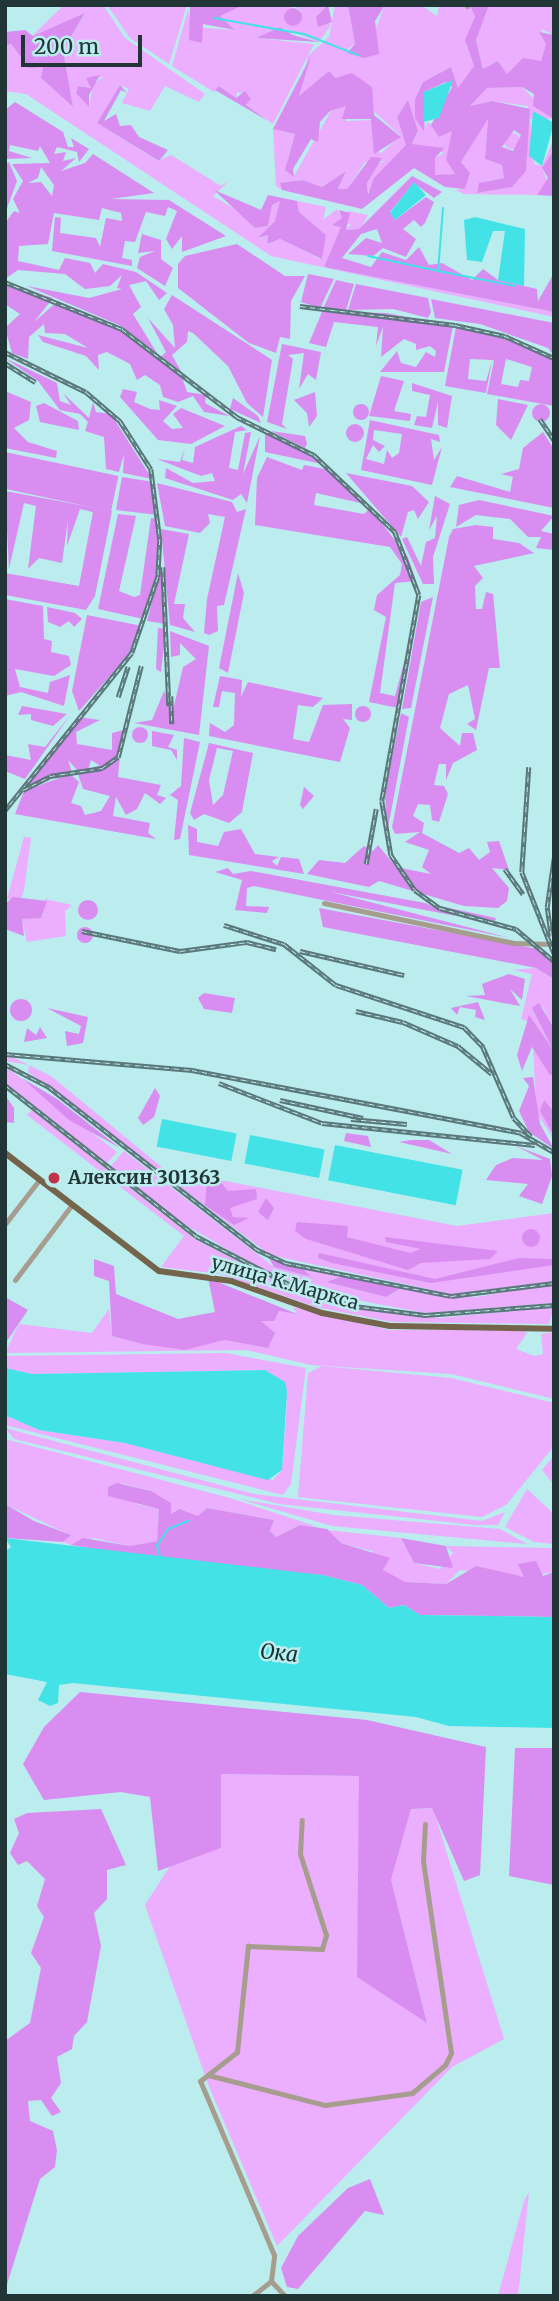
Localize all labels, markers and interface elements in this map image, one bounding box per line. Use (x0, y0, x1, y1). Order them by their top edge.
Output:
scale bar (24, 21, 145, 65)
text: 200 m (34, 33, 99, 60)
place label: Алексин 301363 (68, 1167, 220, 1189)
marker: Алексин 301363 (46, 1170, 62, 1186)
street label: улица К.Маркса (209, 1251, 361, 1315)
water label: Ока (259, 1638, 299, 1668)

